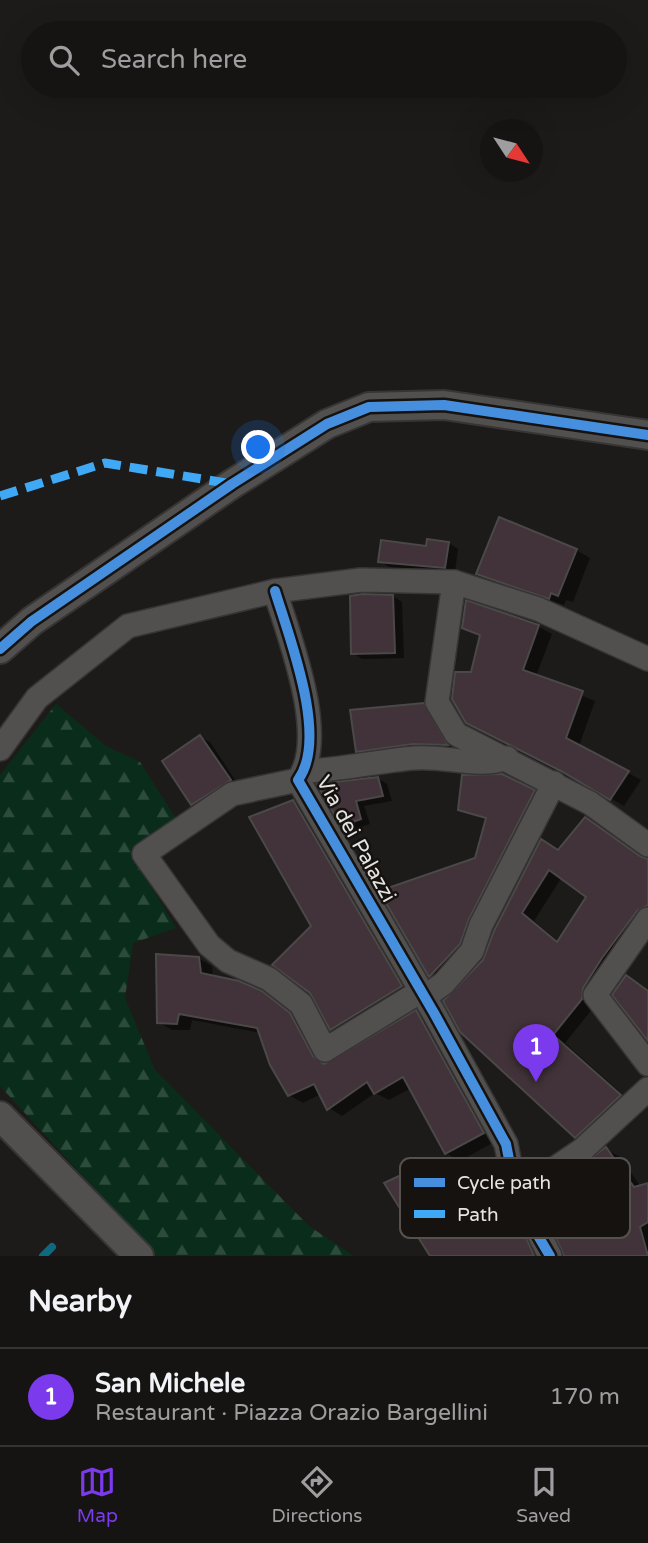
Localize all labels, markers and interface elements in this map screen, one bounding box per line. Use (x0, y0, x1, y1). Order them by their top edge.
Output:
search box (21, 21, 627, 98)
icon: search (45, 41, 83, 79)
text: Search here (101, 44, 247, 75)
north arrow (480, 119, 543, 182)
your location (241, 430, 275, 464)
street label: Via dei Palazzi (311, 771, 401, 907)
pin: 1 (513, 1024, 559, 1082)
legend (400, 1158, 630, 1238)
text: Cycle path (457, 1172, 551, 1194)
text: Path (457, 1204, 499, 1226)
text: Nearby (28, 1283, 132, 1320)
text: San Michele (95, 1368, 245, 1399)
text: 1 (44, 1383, 58, 1411)
text: 170 m (550, 1383, 620, 1411)
text: Restaurant · Piazza Orazio Bargellini (95, 1399, 488, 1427)
tab: Map (77, 1463, 118, 1527)
tab: Directions (272, 1463, 363, 1527)
tab: Saved (516, 1463, 571, 1527)

